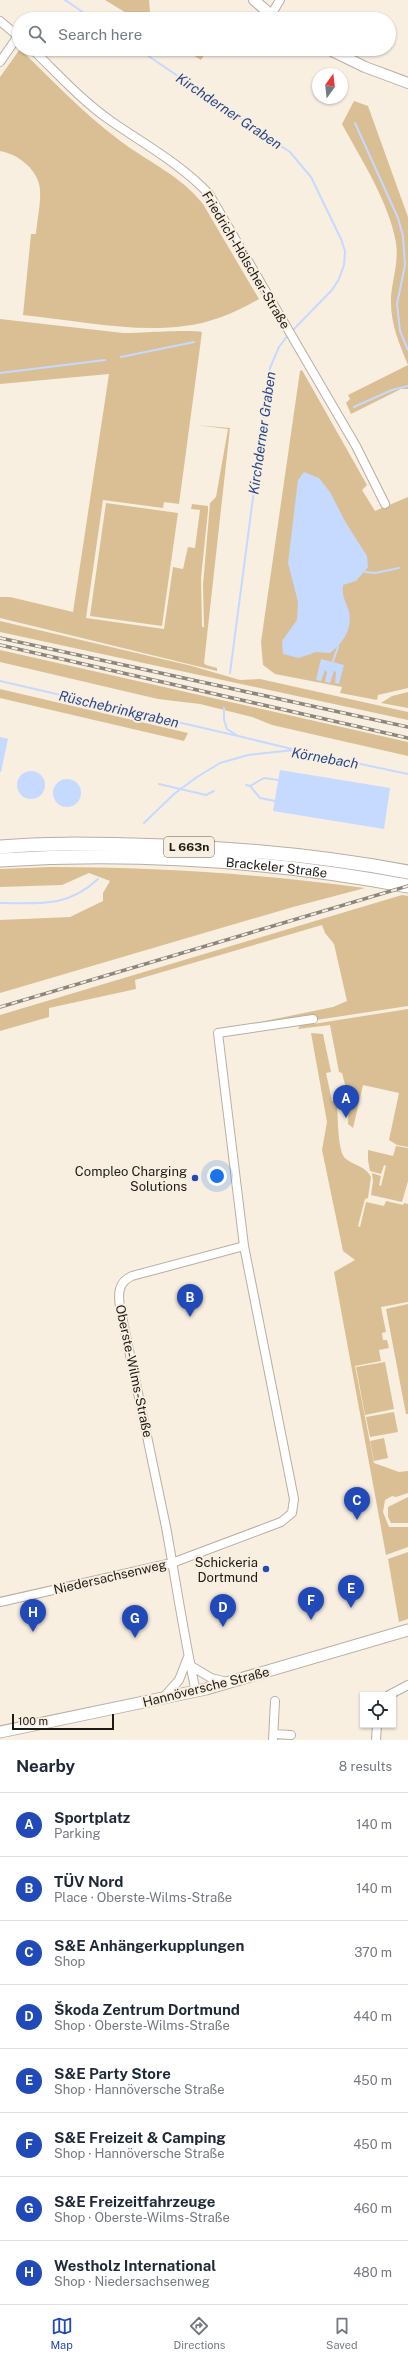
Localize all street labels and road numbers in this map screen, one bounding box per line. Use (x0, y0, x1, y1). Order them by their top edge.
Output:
street label: Friedrich-Hölscher-Straße (199, 188, 293, 332)
road number: L 663n (164, 837, 214, 857)
street label: Brackeler Straße (225, 854, 328, 880)
street label: Oberste-Wilms-Straße (113, 1303, 155, 1439)
street label: Niedersachsenweg (52, 1557, 168, 1597)
street label: Hannöversche Straße (141, 1664, 271, 1710)

